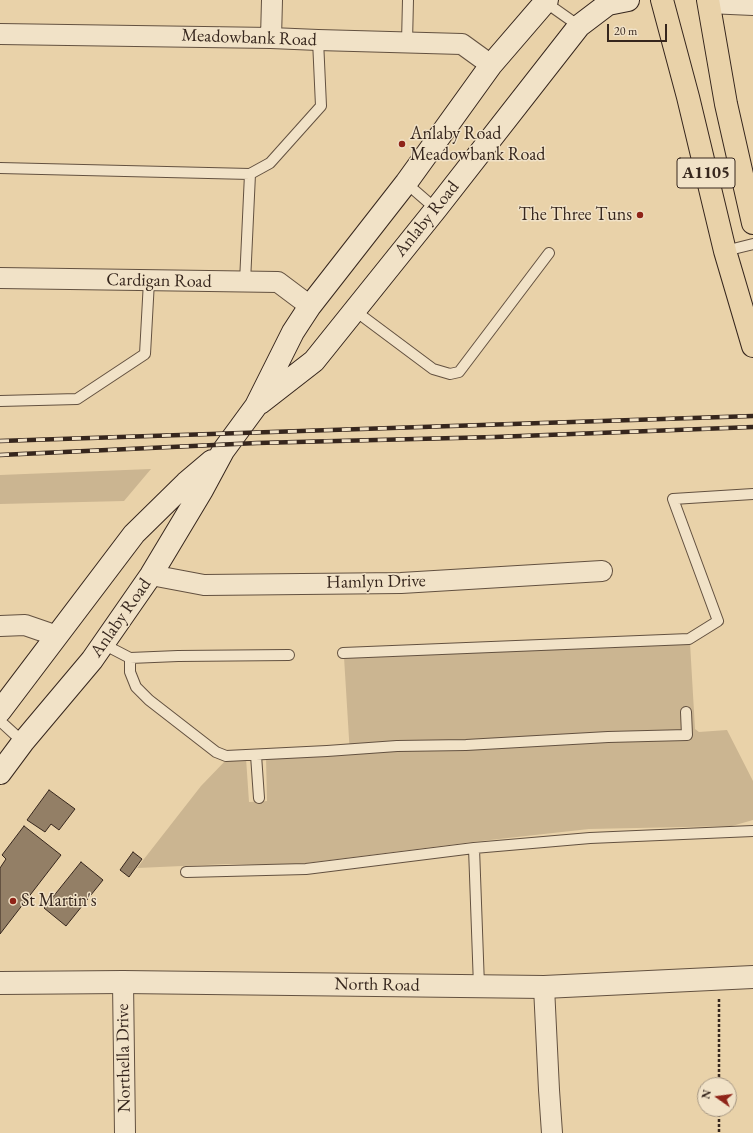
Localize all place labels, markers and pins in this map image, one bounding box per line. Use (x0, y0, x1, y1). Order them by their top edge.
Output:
place label: Anlaby Road Meadowbank Road (410, 123, 545, 166)
marker: Anlaby Road Meadowbank Road (397, 139, 407, 149)
place label: The Three Tuns (518, 204, 632, 226)
marker: The Three Tuns (635, 210, 645, 220)
place label: St Martin's (21, 890, 97, 912)
marker: St Martin's (8, 896, 18, 906)

